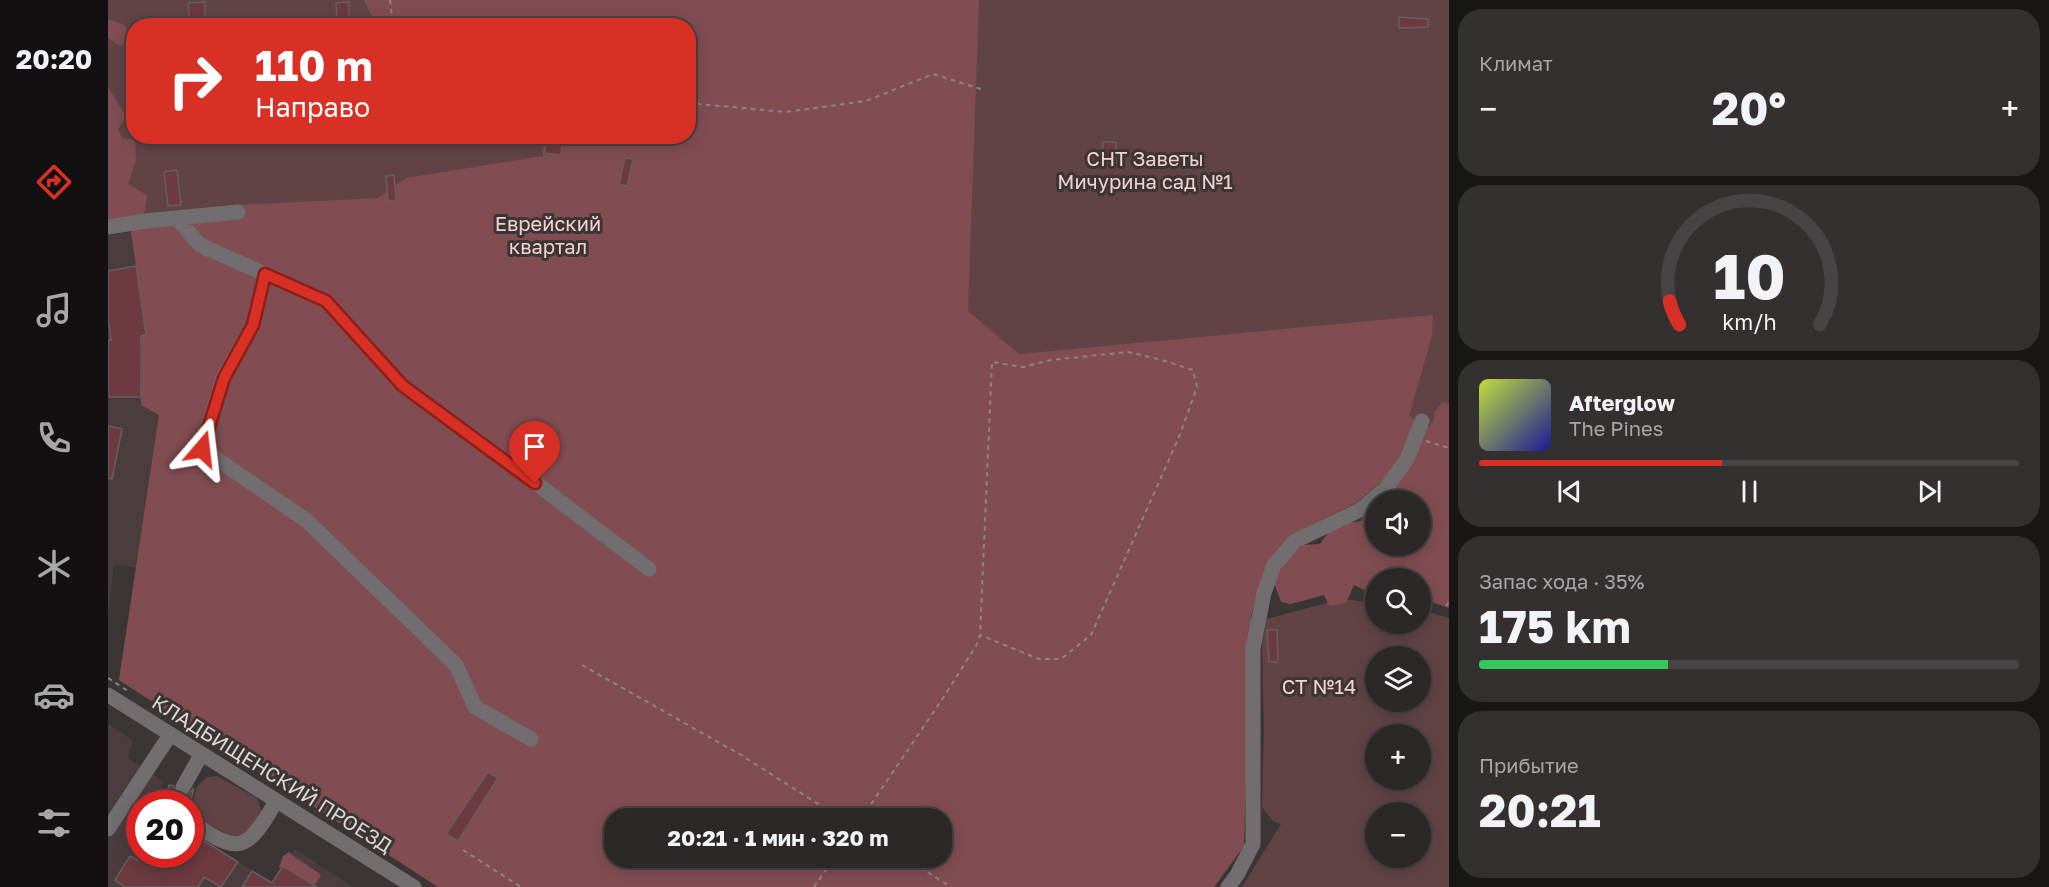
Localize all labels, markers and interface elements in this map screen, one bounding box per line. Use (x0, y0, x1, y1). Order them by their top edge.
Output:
text: 110 m (255, 40, 373, 90)
icon: right (156, 42, 234, 120)
text: 20:20 (16, 43, 92, 75)
text: Климат (1479, 51, 1553, 75)
text: 20° (1712, 81, 1786, 135)
text: − (1479, 89, 1497, 128)
text: + (2001, 89, 2019, 128)
text: Направо (255, 91, 370, 123)
park label: СНТ Заветы Мичурина сад №1 (1057, 146, 1233, 193)
icon: directions (33, 161, 75, 203)
park label: Еврейский квартал (495, 211, 601, 258)
text: 10 (1713, 238, 1785, 313)
icon: music (33, 289, 75, 331)
text: km/h (1722, 309, 1776, 335)
text: Afterglow (1569, 389, 1675, 416)
text: The Pines (1569, 416, 1663, 440)
icon: phone (33, 417, 75, 459)
position arrow (170, 417, 234, 481)
pin (509, 421, 560, 483)
icon: arrive (518, 430, 551, 463)
icon: previous (1553, 475, 1586, 508)
icon: pause (1733, 475, 1766, 508)
icon: next (1913, 475, 1946, 508)
map controls (1365, 490, 1431, 868)
button: sound (1365, 490, 1431, 556)
icon: climate (33, 546, 75, 588)
button: search (1365, 568, 1431, 634)
text: Запас хода · 35% (1479, 569, 1644, 593)
text: 175 km (1479, 599, 1631, 653)
button: layers (1365, 646, 1431, 712)
icon: car (33, 674, 75, 716)
park label: СТ №14 (1282, 674, 1356, 698)
street label: КЛАДБИЩЕНСКИЙ ПРОЕЗД (148, 689, 397, 857)
button: + (1365, 724, 1431, 790)
text: Прибытие (1479, 753, 1579, 777)
text: 20:21 (1479, 783, 1601, 837)
speed limit sign: 20 (126, 790, 204, 868)
icon: filters (33, 802, 75, 844)
button: − (1365, 802, 1431, 868)
text: 20:21 · 1 мин · 320 m (668, 824, 889, 851)

